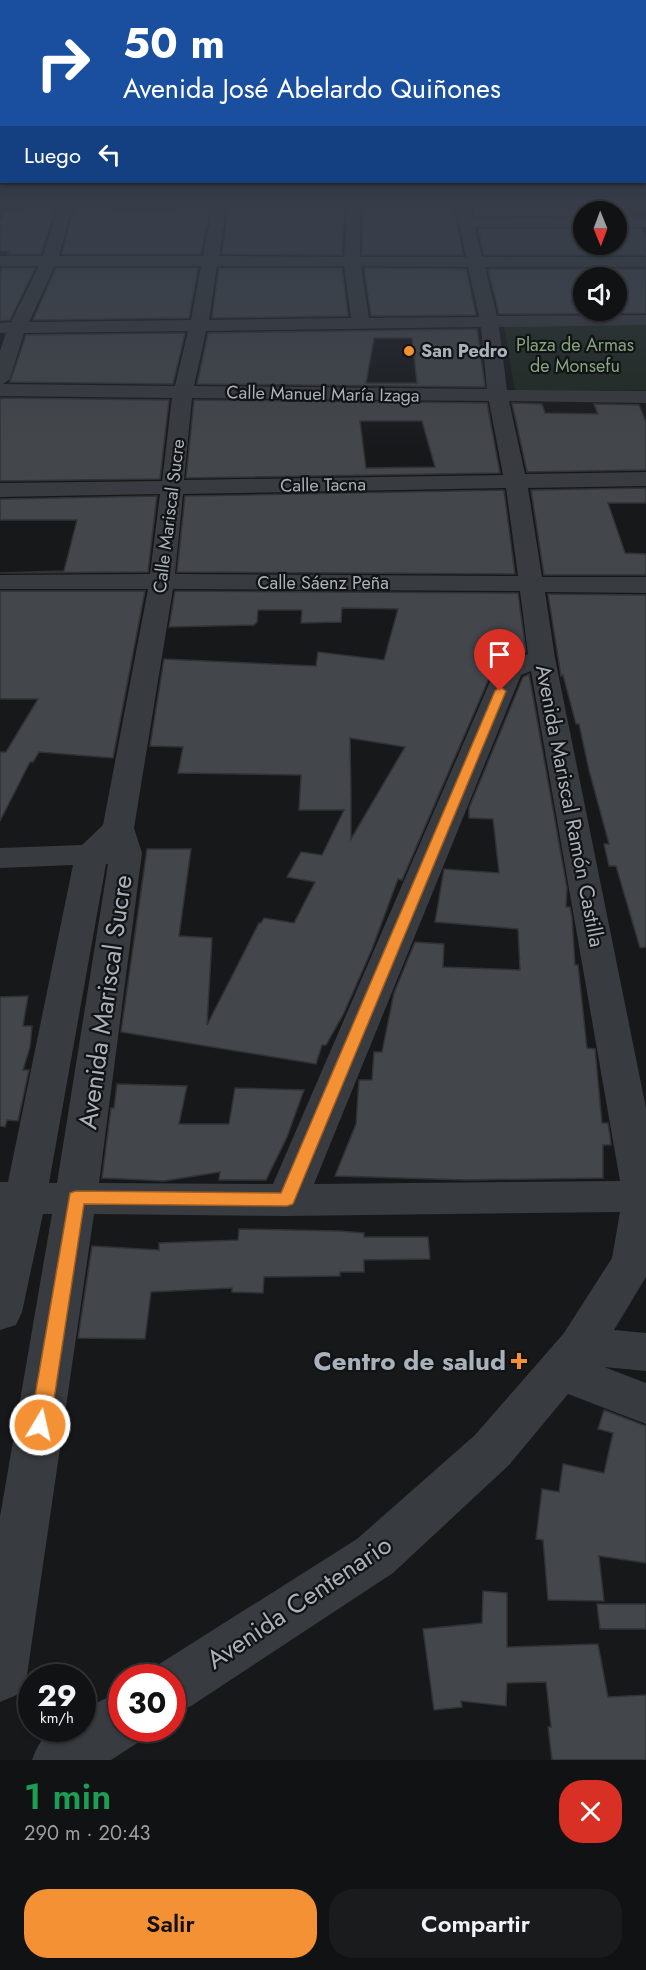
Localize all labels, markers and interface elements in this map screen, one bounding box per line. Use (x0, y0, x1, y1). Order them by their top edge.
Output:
text: 50 m (123, 13, 225, 74)
icon: right (24, 24, 102, 102)
text: Avenida José Abelardo Quiñones (123, 69, 501, 108)
icon: left (93, 138, 126, 171)
text: Luego (24, 139, 81, 171)
north arrow (573, 201, 627, 255)
map controls (573, 201, 627, 321)
button: sound (573, 267, 627, 321)
park label: Plaza de Armas de Monsefu (516, 332, 634, 379)
place label: San Pedro (421, 338, 508, 364)
marker: San Pedro (402, 344, 416, 358)
street label: Calle Manuel María Izaga (226, 379, 420, 409)
street label: Calle Mariscal Sucre (147, 437, 191, 595)
street label: Calle Tacna (280, 471, 366, 499)
street label: Calle Sáenz Peña (257, 570, 389, 596)
pin (474, 629, 525, 691)
icon: arrive (483, 638, 516, 671)
street label: Avenida Mariscal Ramón Castilla (528, 662, 612, 950)
street label: Avenida Mariscal Sucre (68, 872, 142, 1132)
place label: Centro de salud (314, 1342, 506, 1380)
marker: Centro de salud (510, 1352, 528, 1370)
position arrow (8, 1393, 72, 1457)
street label: Avenida Centenario (199, 1526, 399, 1678)
speed limit sign: 30 (108, 1664, 186, 1742)
text: 29 (37, 1674, 77, 1717)
text: km/h (40, 1707, 74, 1729)
text: 1 min (24, 1770, 111, 1822)
button: close (559, 1780, 622, 1843)
text: 290 m · 20:43 (24, 1819, 150, 1848)
button: Salir (24, 1889, 317, 1958)
button: Compartir (329, 1889, 622, 1958)

